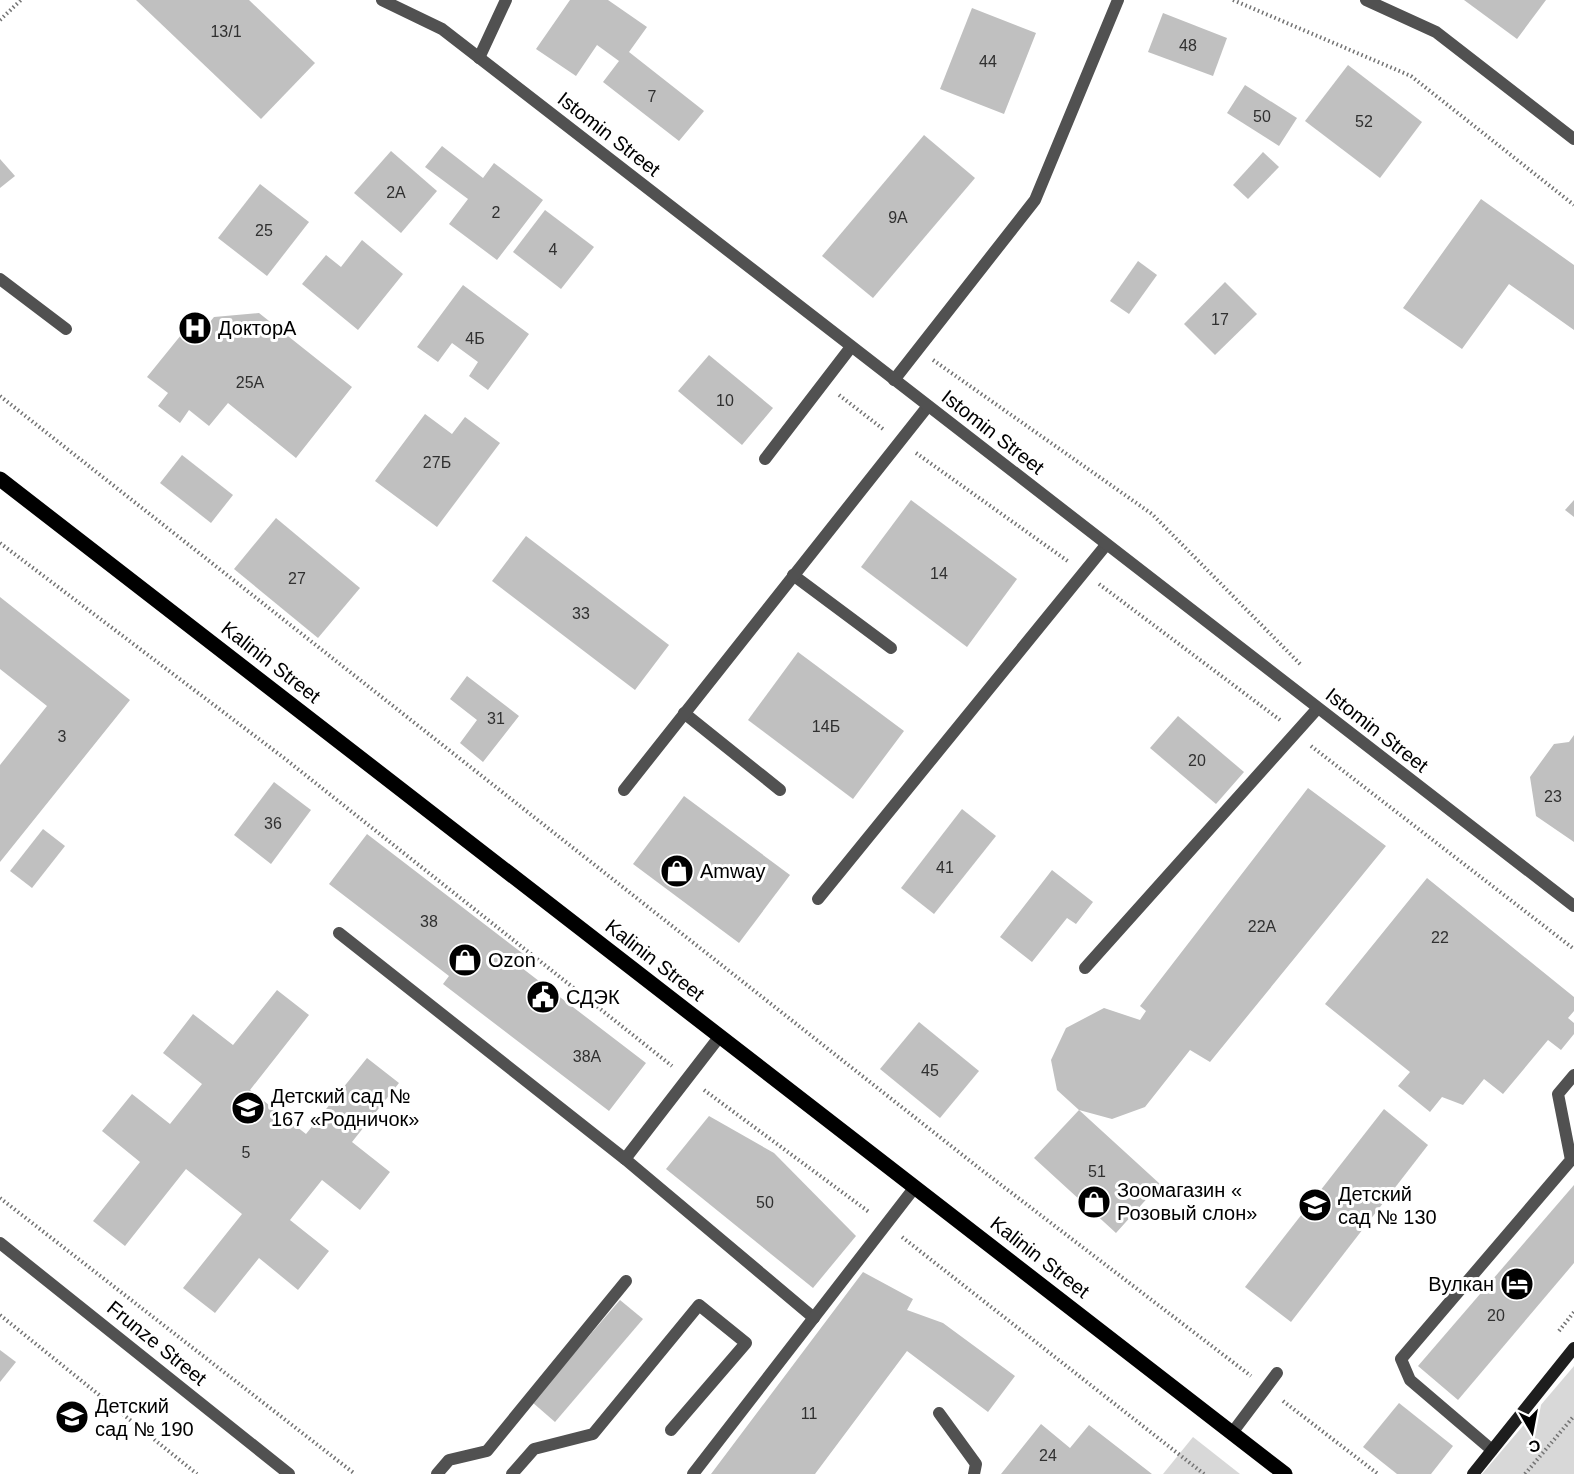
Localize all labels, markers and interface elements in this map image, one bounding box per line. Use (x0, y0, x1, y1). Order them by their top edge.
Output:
house number: 13/1 (210, 23, 242, 40)
house number: 48 (1179, 37, 1197, 54)
house number: 44 (979, 53, 997, 70)
street label: Istomin Street (554, 87, 665, 181)
house number: 7 (648, 88, 657, 105)
house number: 50 (1253, 108, 1271, 125)
house number: 52 (1355, 113, 1373, 130)
house number: 2А (386, 184, 406, 201)
house number: 2 (492, 204, 501, 221)
house number: 9А (888, 209, 908, 226)
house number: 25 (255, 222, 273, 239)
house number: 4 (549, 241, 558, 258)
hospital icon: ДокторА (177, 310, 213, 346)
house number: 17 (1211, 311, 1229, 328)
place label: ДокторА (218, 317, 297, 339)
house number: 4Б (465, 330, 485, 347)
house number: 25А (236, 374, 265, 391)
street label: Istomin Street (938, 385, 1049, 479)
house number: 10 (716, 392, 734, 409)
house number: 27Б (423, 454, 451, 471)
house number: 14 (930, 565, 948, 582)
house number: 27 (288, 570, 306, 587)
house number: 33 (572, 605, 590, 622)
street label: Kalinin Street (217, 617, 325, 708)
street label: Istomin Street (1322, 683, 1433, 777)
house number: 31 (487, 710, 505, 727)
house number: 14Б (812, 718, 840, 735)
house number: 3 (58, 728, 67, 745)
house number: 20 (1188, 752, 1206, 769)
house number: 23 (1544, 788, 1562, 805)
house number: 36 (264, 815, 282, 832)
shop icon: Amway (659, 853, 695, 889)
house number: 41 (936, 859, 954, 876)
place label: Amway (700, 860, 766, 882)
house number: 38 (420, 913, 438, 930)
street label: Kalinin Street (601, 915, 709, 1006)
house number: 22А (1248, 918, 1277, 935)
house number: 22 (1431, 929, 1449, 946)
shop icon: Ozon (447, 942, 483, 978)
place label: Ozon (488, 949, 536, 971)
public building icon: СДЭК (525, 979, 561, 1015)
place label: СДЭК (566, 986, 620, 1008)
house number: 38А (573, 1048, 602, 1065)
house number: 45 (921, 1062, 939, 1079)
place label: Детский сад № 167 «Родничок» (271, 1085, 420, 1130)
school or university icon: Детский сад № 167 «Родничок» (230, 1090, 266, 1126)
house number: 5 (242, 1144, 251, 1161)
house number: 51 (1088, 1163, 1106, 1180)
place label: Зоомагазин « Розовый слон» (1117, 1179, 1257, 1224)
place label: Детский сад № 130 (1338, 1183, 1437, 1228)
shop icon: Зоомагазин « Розовый слон» (1076, 1184, 1112, 1220)
school or university icon: Детский сад № 130 (1297, 1187, 1333, 1223)
house number: 50 (756, 1194, 774, 1211)
street label: Kalinin Street (986, 1212, 1094, 1303)
hotel icon: Вулкан (1499, 1266, 1535, 1302)
place label: Вулкан (1428, 1273, 1494, 1295)
street label: Frunze Street (103, 1296, 211, 1390)
house number: 20 (1487, 1307, 1505, 1324)
place label: Детский сад № 190 (95, 1395, 194, 1440)
school or university icon: Детский сад № 190 (54, 1399, 90, 1435)
north arrow (1502, 1402, 1562, 1462)
house number: 11 (801, 1405, 817, 1422)
text: С (1527, 1437, 1542, 1456)
house number: 24 (1039, 1447, 1057, 1464)

